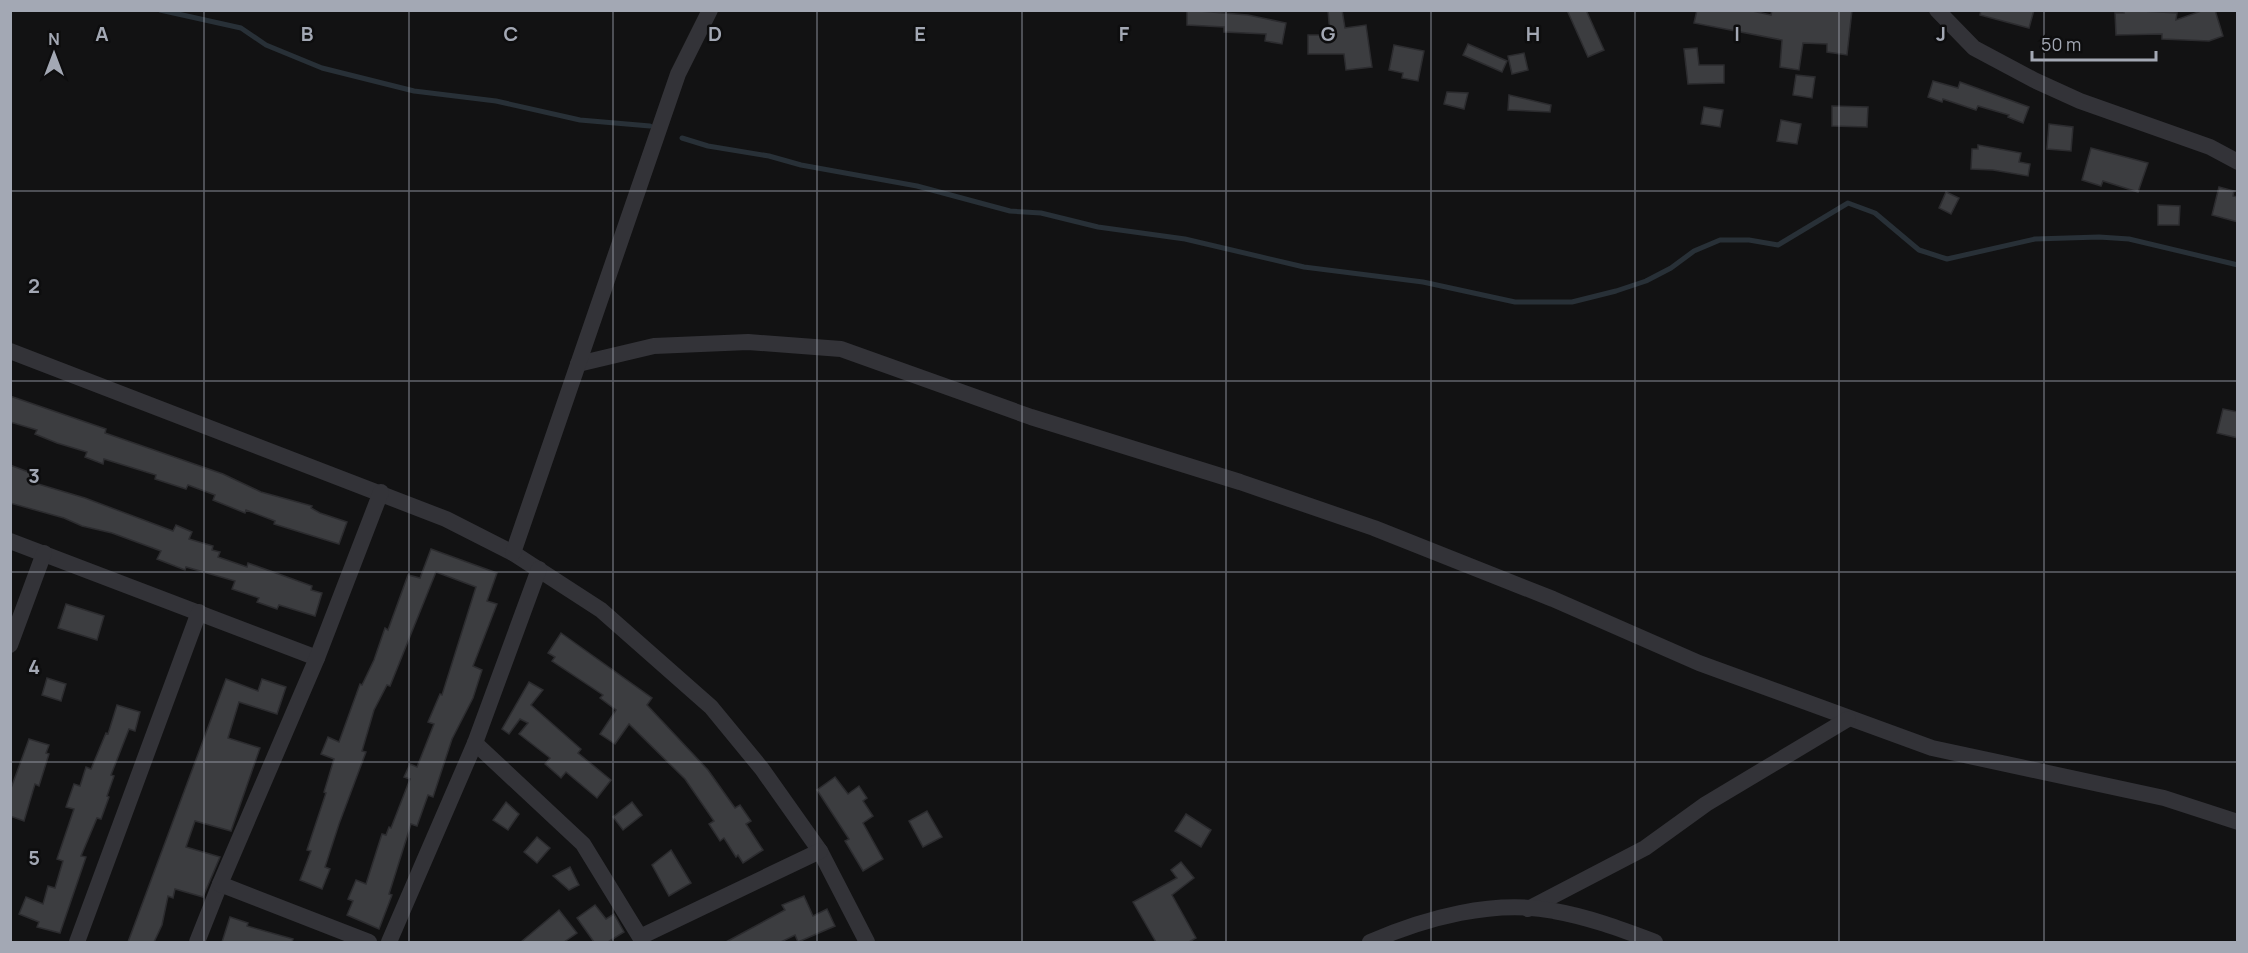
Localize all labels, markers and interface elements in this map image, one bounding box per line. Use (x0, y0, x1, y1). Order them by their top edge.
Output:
text: A (95, 20, 109, 47)
text: B (301, 20, 314, 47)
text: C (504, 20, 518, 47)
text: D (708, 20, 722, 47)
text: E (914, 20, 926, 47)
text: F (1119, 20, 1130, 47)
text: G (1321, 20, 1336, 47)
text: H (1526, 20, 1540, 47)
text: I (1734, 20, 1740, 47)
text: J (1936, 20, 1946, 47)
north arrow (24, 24, 84, 84)
scale bar (2032, 24, 2156, 62)
text: N (48, 28, 60, 50)
text: 50 m (2041, 32, 2081, 56)
text: 2 (28, 272, 40, 299)
text: 3 (28, 462, 40, 489)
text: 4 (28, 653, 40, 680)
text: 5 (28, 844, 40, 871)

